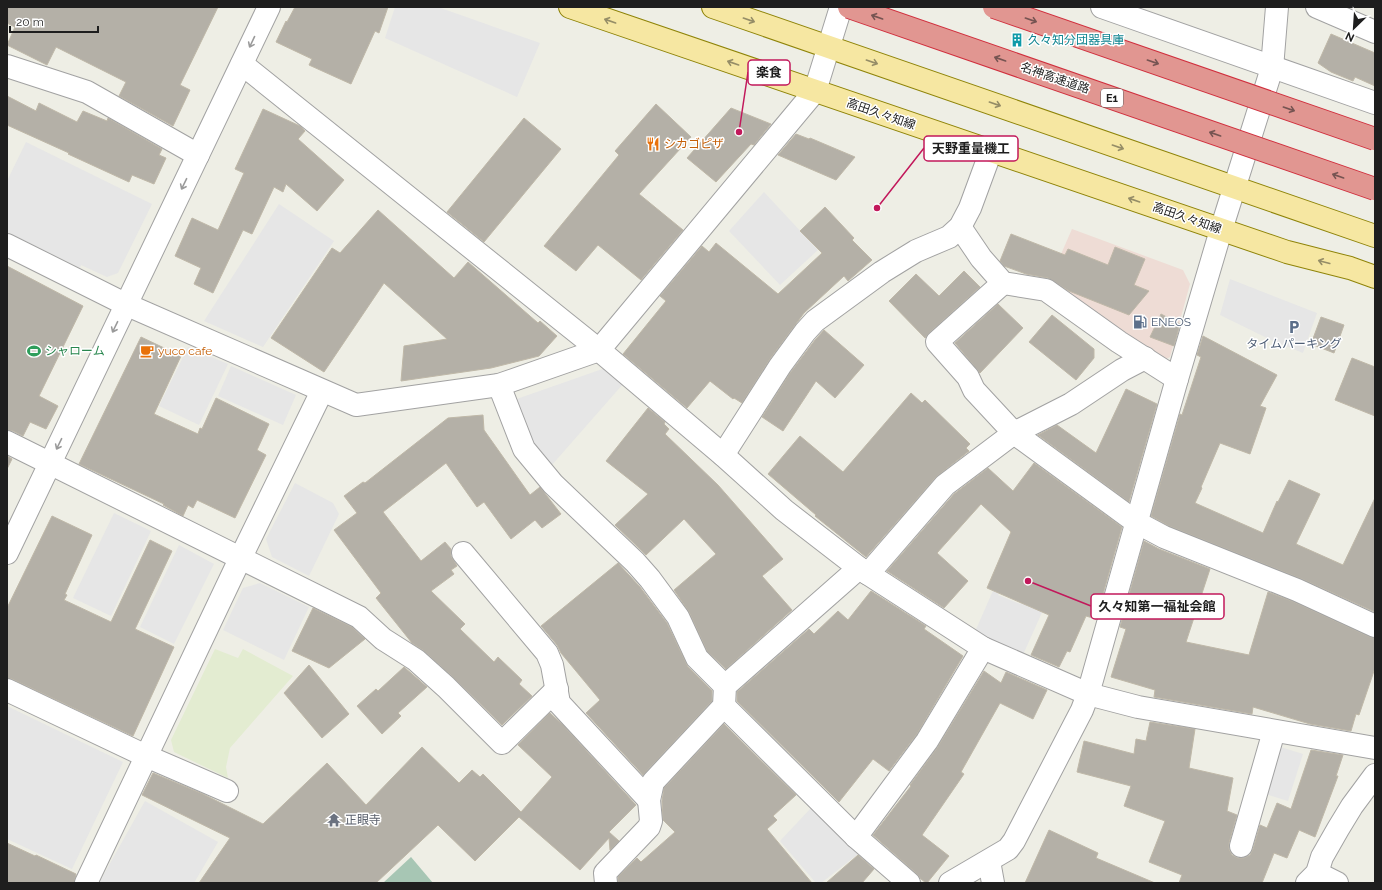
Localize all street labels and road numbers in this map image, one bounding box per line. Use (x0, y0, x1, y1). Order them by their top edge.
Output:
street label: 名神高速道路 (1019, 60, 1091, 96)
road number: E1 (1101, 89, 1123, 107)
street label: 高田久々知線 (845, 96, 917, 132)
street label: 高田久々知線 (1151, 200, 1223, 236)

